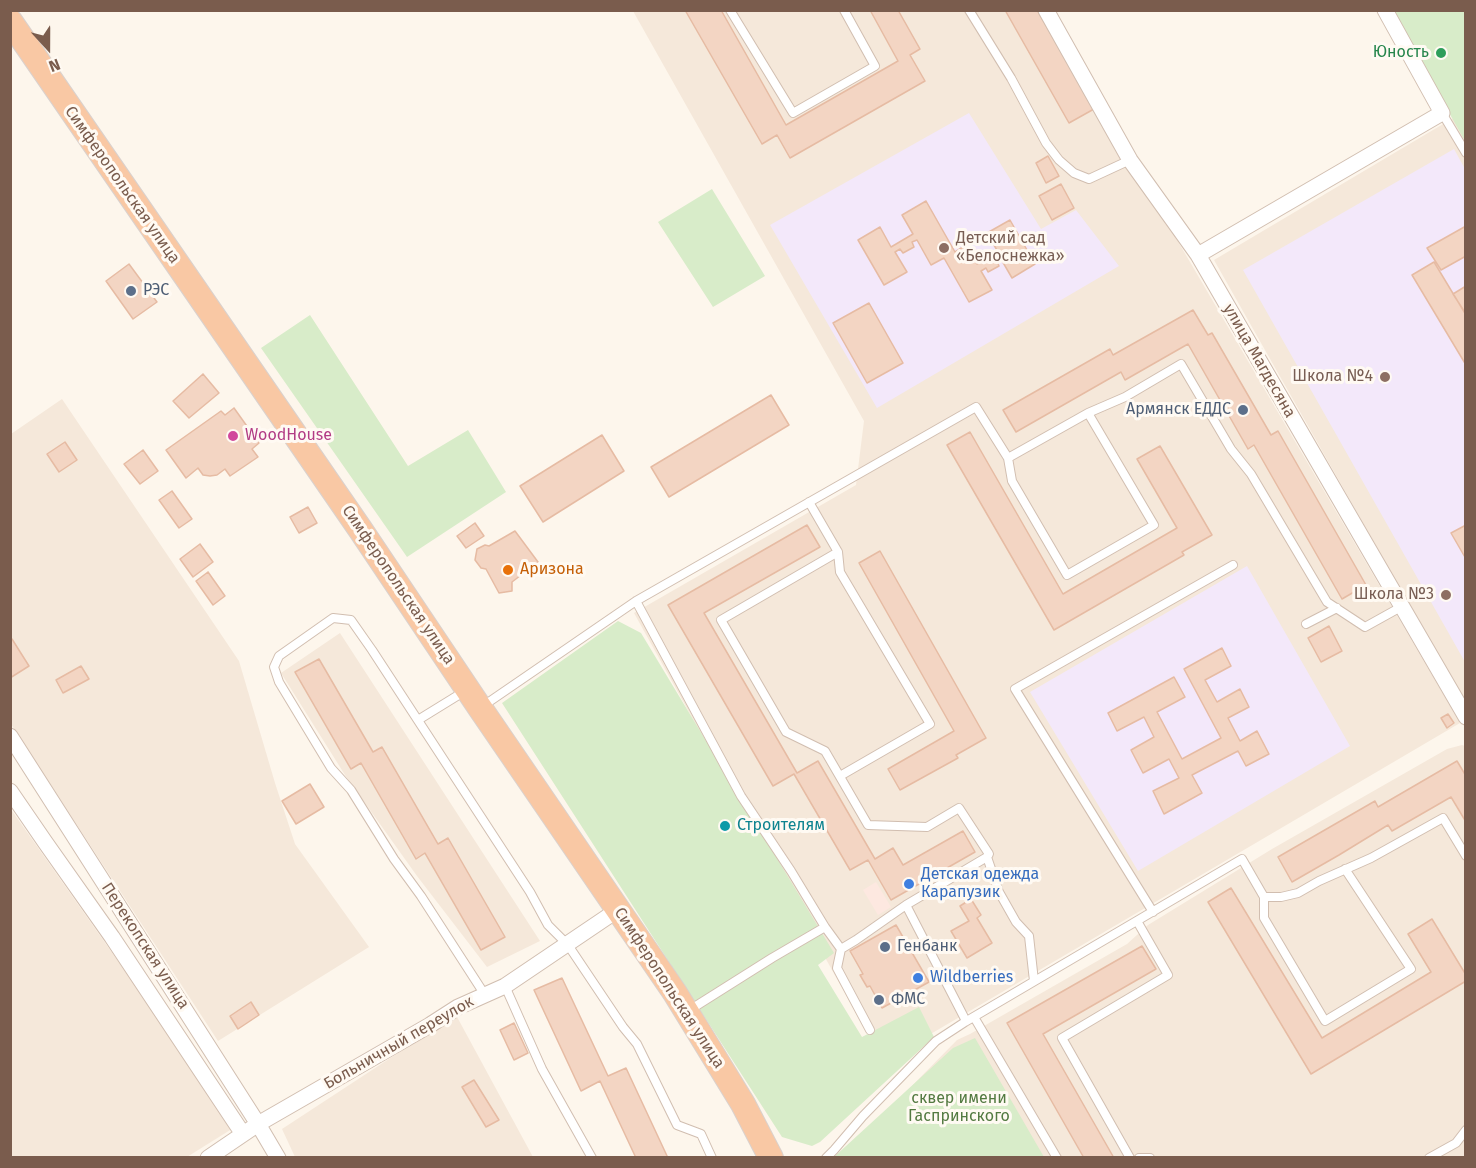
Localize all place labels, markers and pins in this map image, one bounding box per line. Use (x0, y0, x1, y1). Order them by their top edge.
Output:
place label: Юность (1373, 43, 1429, 63)
marker: Юность (1434, 46, 1448, 60)
place label: Детский сад «Белоснежка» (956, 229, 1065, 267)
marker: Детский сад «Белоснежка» (937, 241, 951, 255)
place label: РЭС (143, 281, 169, 301)
marker: РЭС (124, 284, 138, 298)
place label: Школа №4 (1292, 367, 1373, 387)
marker: Школа №4 (1378, 370, 1392, 384)
place label: Армянск ЕДДС (1126, 400, 1231, 420)
marker: Армянск ЕДДС (1236, 403, 1250, 417)
place label: WoodHouse (245, 426, 332, 446)
marker: WoodHouse (226, 429, 240, 443)
place label: Аризона (520, 560, 584, 580)
marker: Аризона (501, 563, 515, 577)
place label: Школа №3 (1354, 585, 1434, 605)
marker: Школа №3 (1439, 588, 1453, 602)
place label: Строителям (737, 816, 825, 836)
marker: Строителям (718, 819, 732, 833)
place label: Детская одежда Карапузик (921, 865, 1039, 903)
marker: Детская одежда Карапузик (902, 877, 916, 891)
place label: Генбанк (897, 937, 957, 957)
marker: Генбанк (878, 940, 892, 954)
place label: Wildberries (930, 968, 1013, 988)
marker: Wildberries (911, 971, 925, 985)
place label: ФМС (891, 990, 925, 1010)
marker: ФМС (872, 993, 886, 1007)

